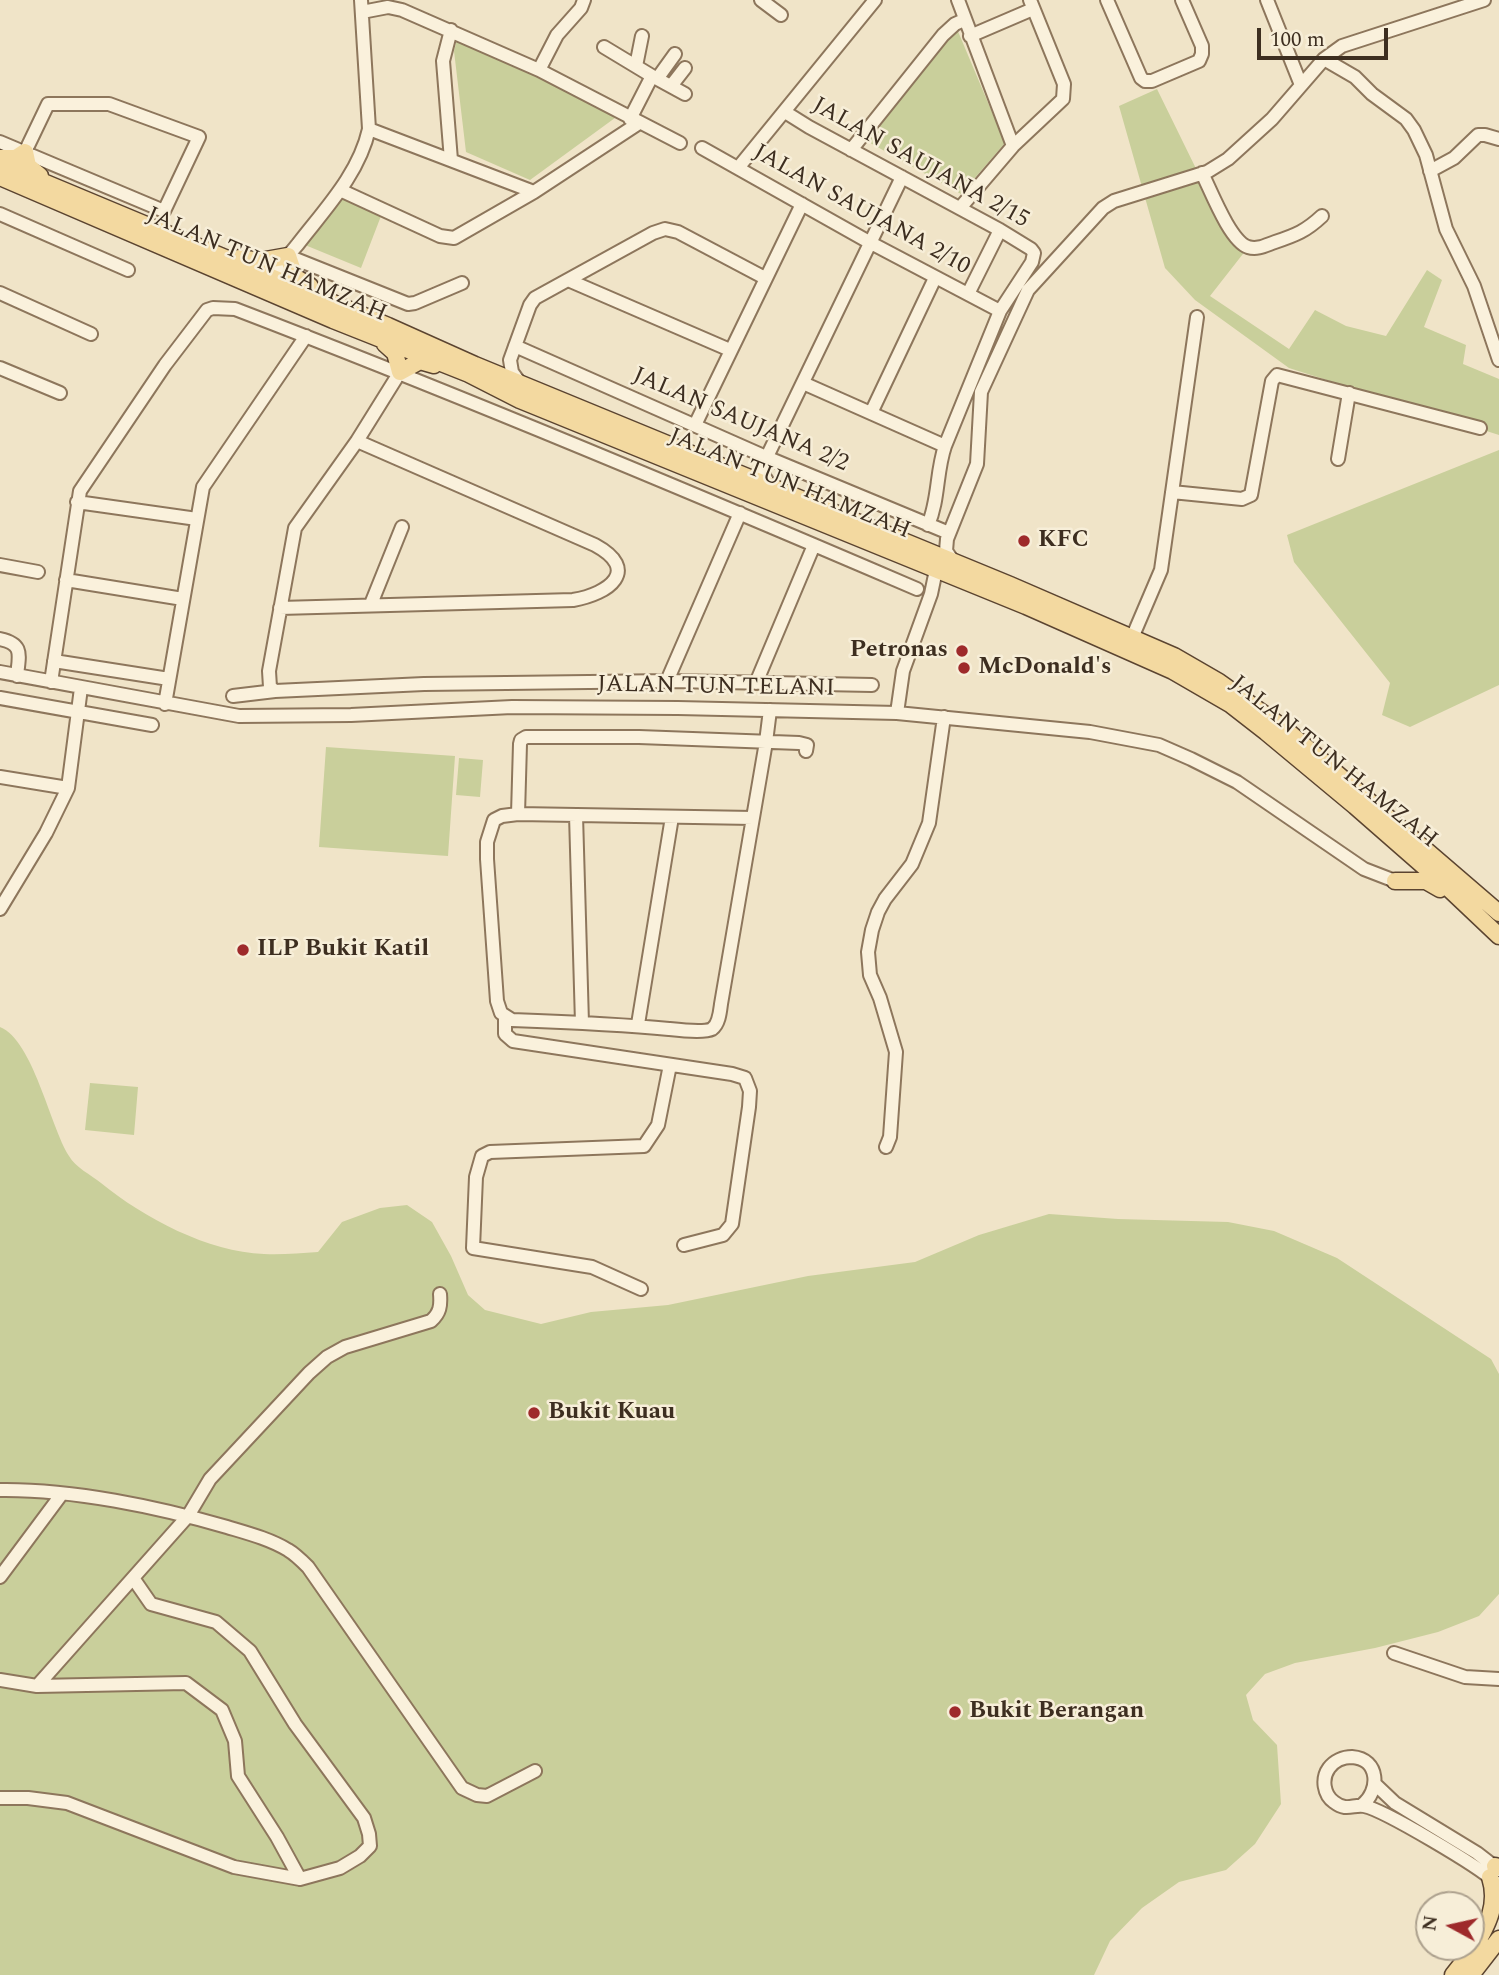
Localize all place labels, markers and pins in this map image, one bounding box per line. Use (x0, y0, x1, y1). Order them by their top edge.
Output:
place label: KFC (1038, 527, 1089, 555)
marker: KFC (1016, 533, 1032, 549)
place label: Petronas (850, 637, 948, 665)
marker: Petronas (954, 643, 970, 659)
place label: McDonald's (978, 654, 1111, 682)
marker: McDonald's (956, 660, 972, 676)
place label: ILP Bukit Katil (257, 936, 429, 964)
marker: ILP Bukit Katil (235, 942, 251, 958)
place label: Bukit Kuau (548, 1399, 675, 1427)
marker: Bukit Kuau (526, 1405, 542, 1421)
place label: Bukit Berangan (969, 1698, 1144, 1726)
marker: Bukit Berangan (947, 1704, 963, 1720)

